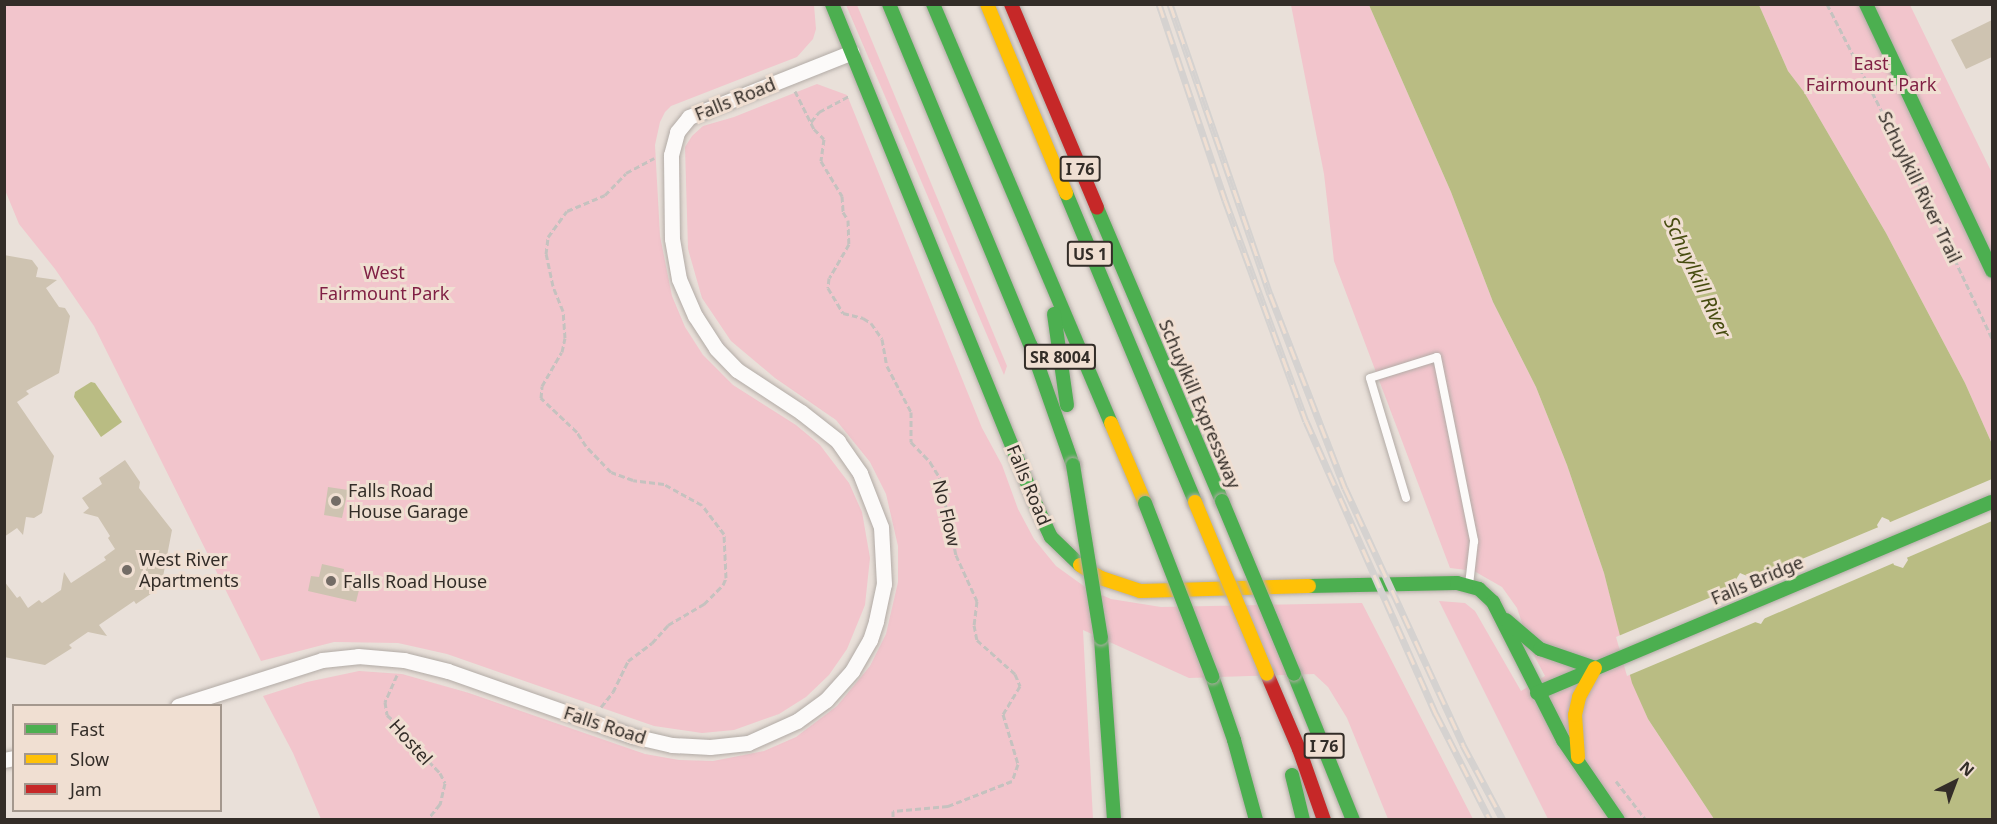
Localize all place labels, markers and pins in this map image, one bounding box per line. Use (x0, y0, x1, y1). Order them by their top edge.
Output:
place label: Falls Road House Garage (348, 480, 468, 522)
marker: Falls Road House Garage (329, 494, 343, 508)
place label: West River Apartments (139, 549, 239, 592)
marker: West River Apartments (120, 563, 134, 577)
place label: Falls Road House (343, 570, 487, 592)
marker: Falls Road House (324, 574, 338, 588)

